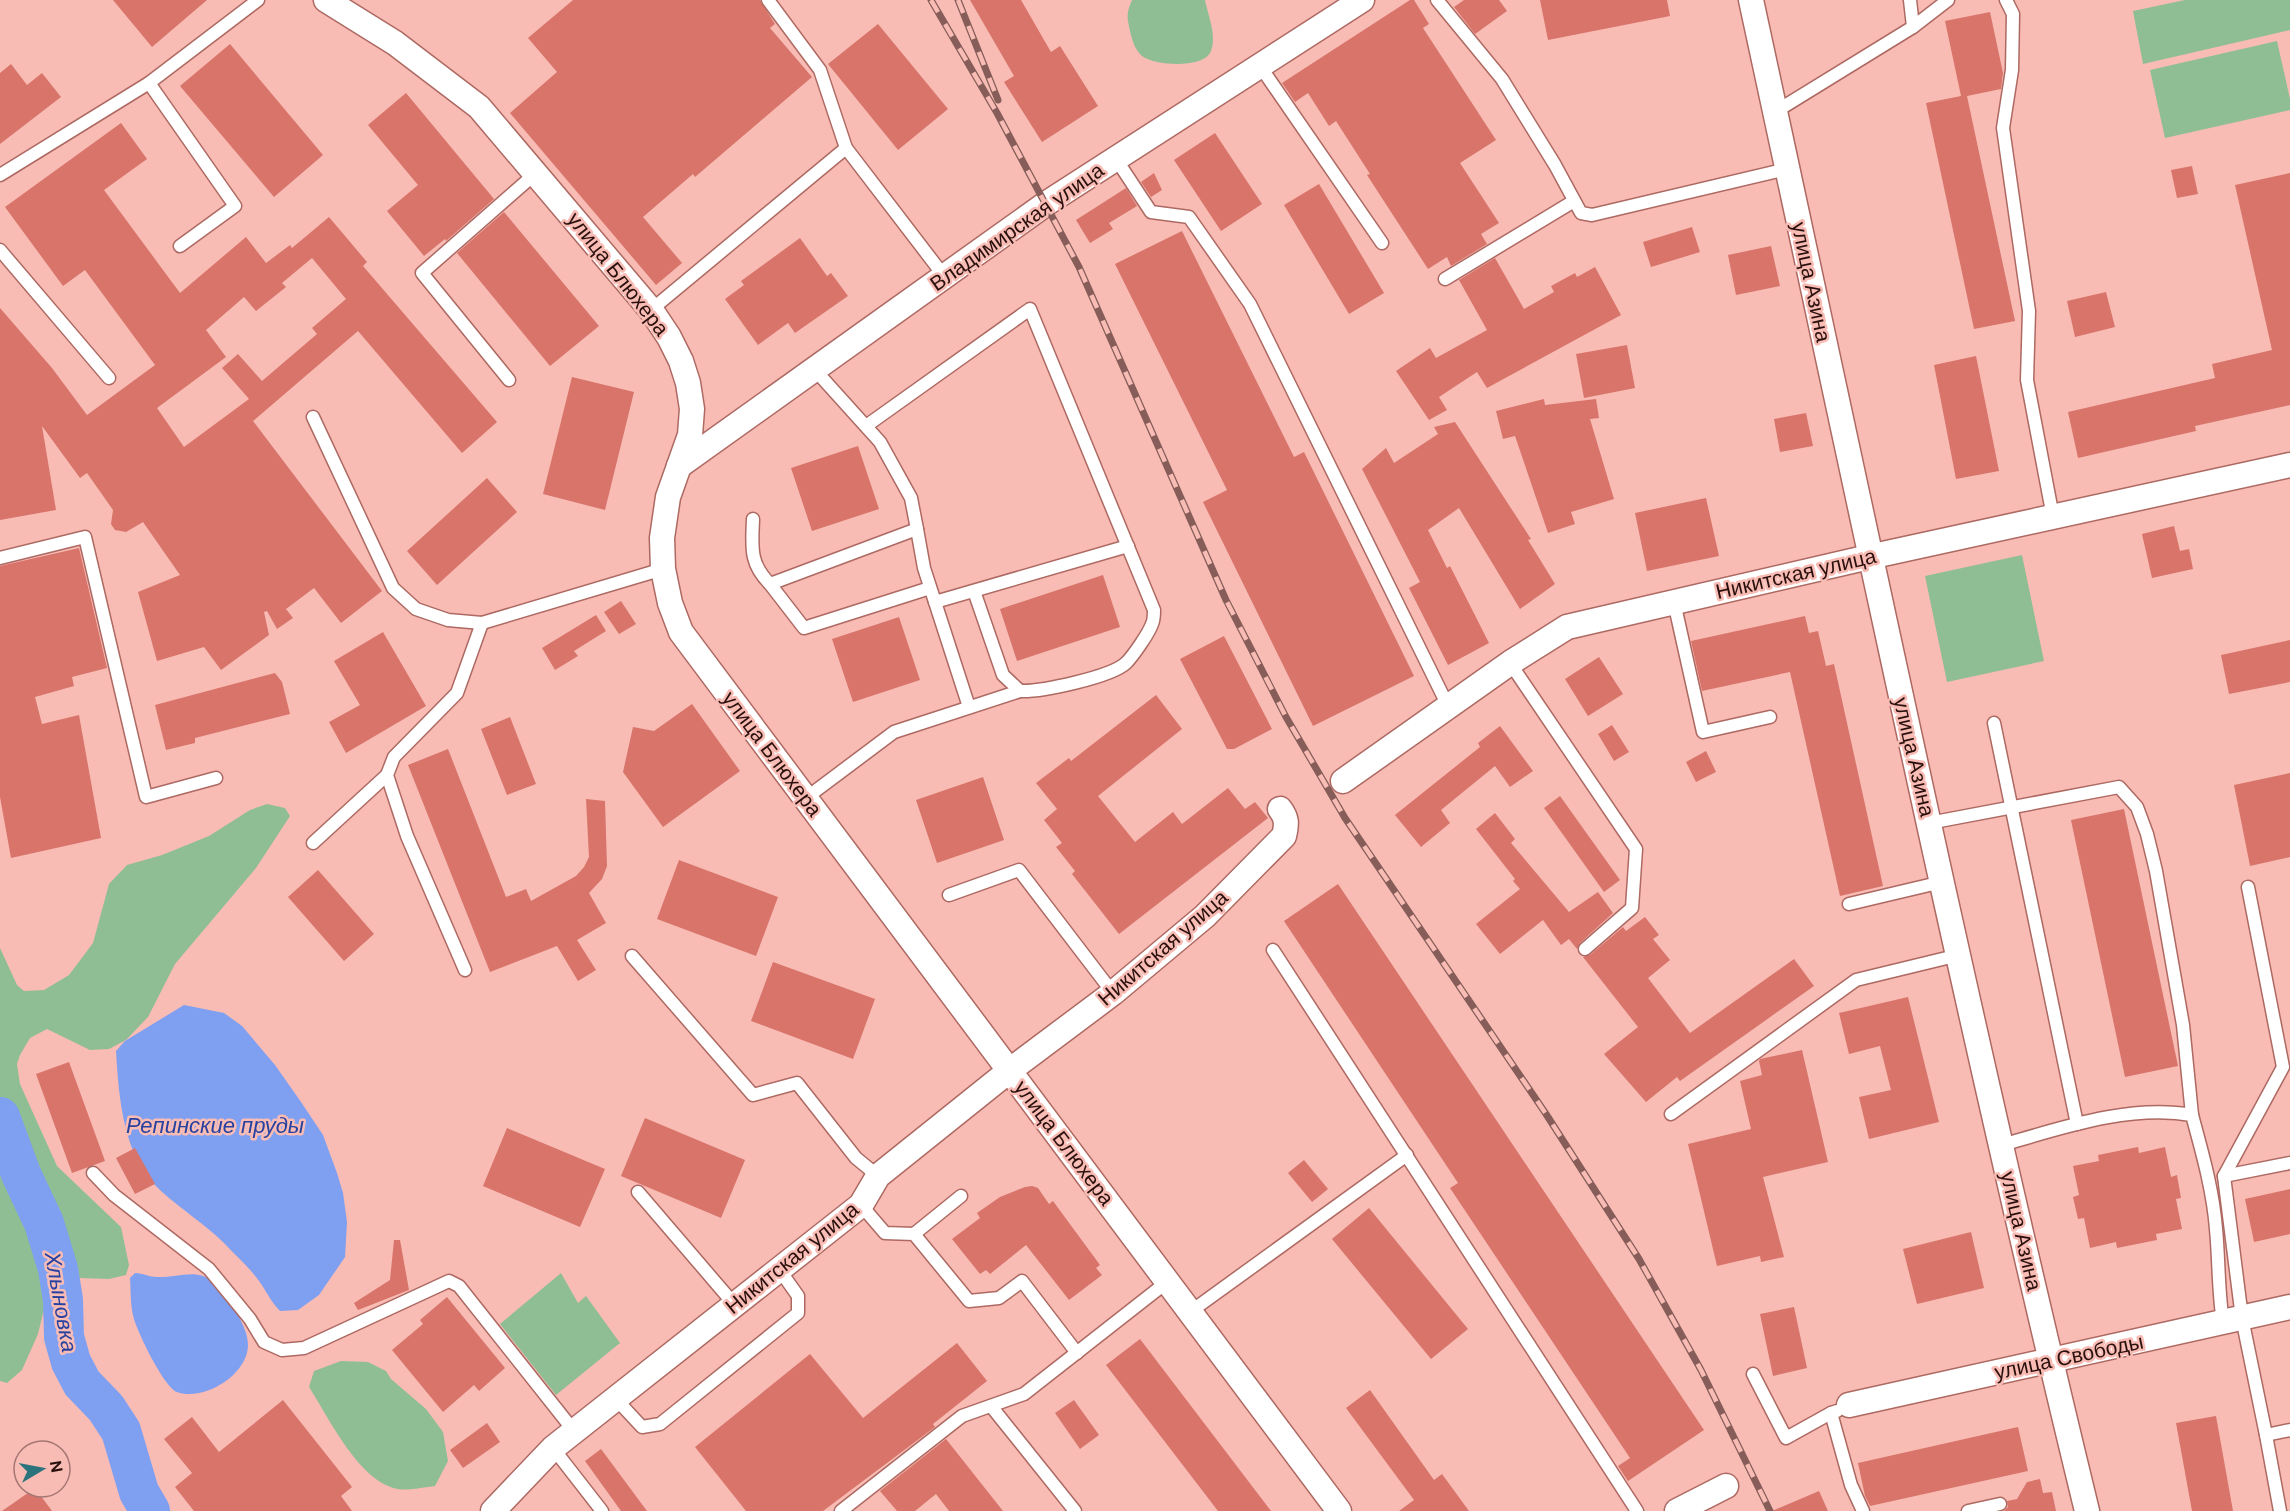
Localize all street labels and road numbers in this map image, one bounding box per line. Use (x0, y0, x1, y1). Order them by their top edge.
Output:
street label: Владимирская улица (924, 156, 1110, 298)
street label: улица Блюхера (561, 206, 675, 342)
street label: улица Азина (1785, 219, 1837, 345)
street label: Никитская улица (1713, 542, 1879, 606)
street label: улица Блюхера (716, 686, 828, 823)
street label: улица Азина (1887, 694, 1941, 820)
street label: Никитская улица (1092, 884, 1234, 1012)
street label: улица Блюхера (1008, 1075, 1120, 1212)
street label: улица Азина (1994, 1168, 2048, 1294)
street label: Никитская улица (720, 1195, 865, 1320)
street label: улица Свободы (1992, 1328, 2146, 1386)

